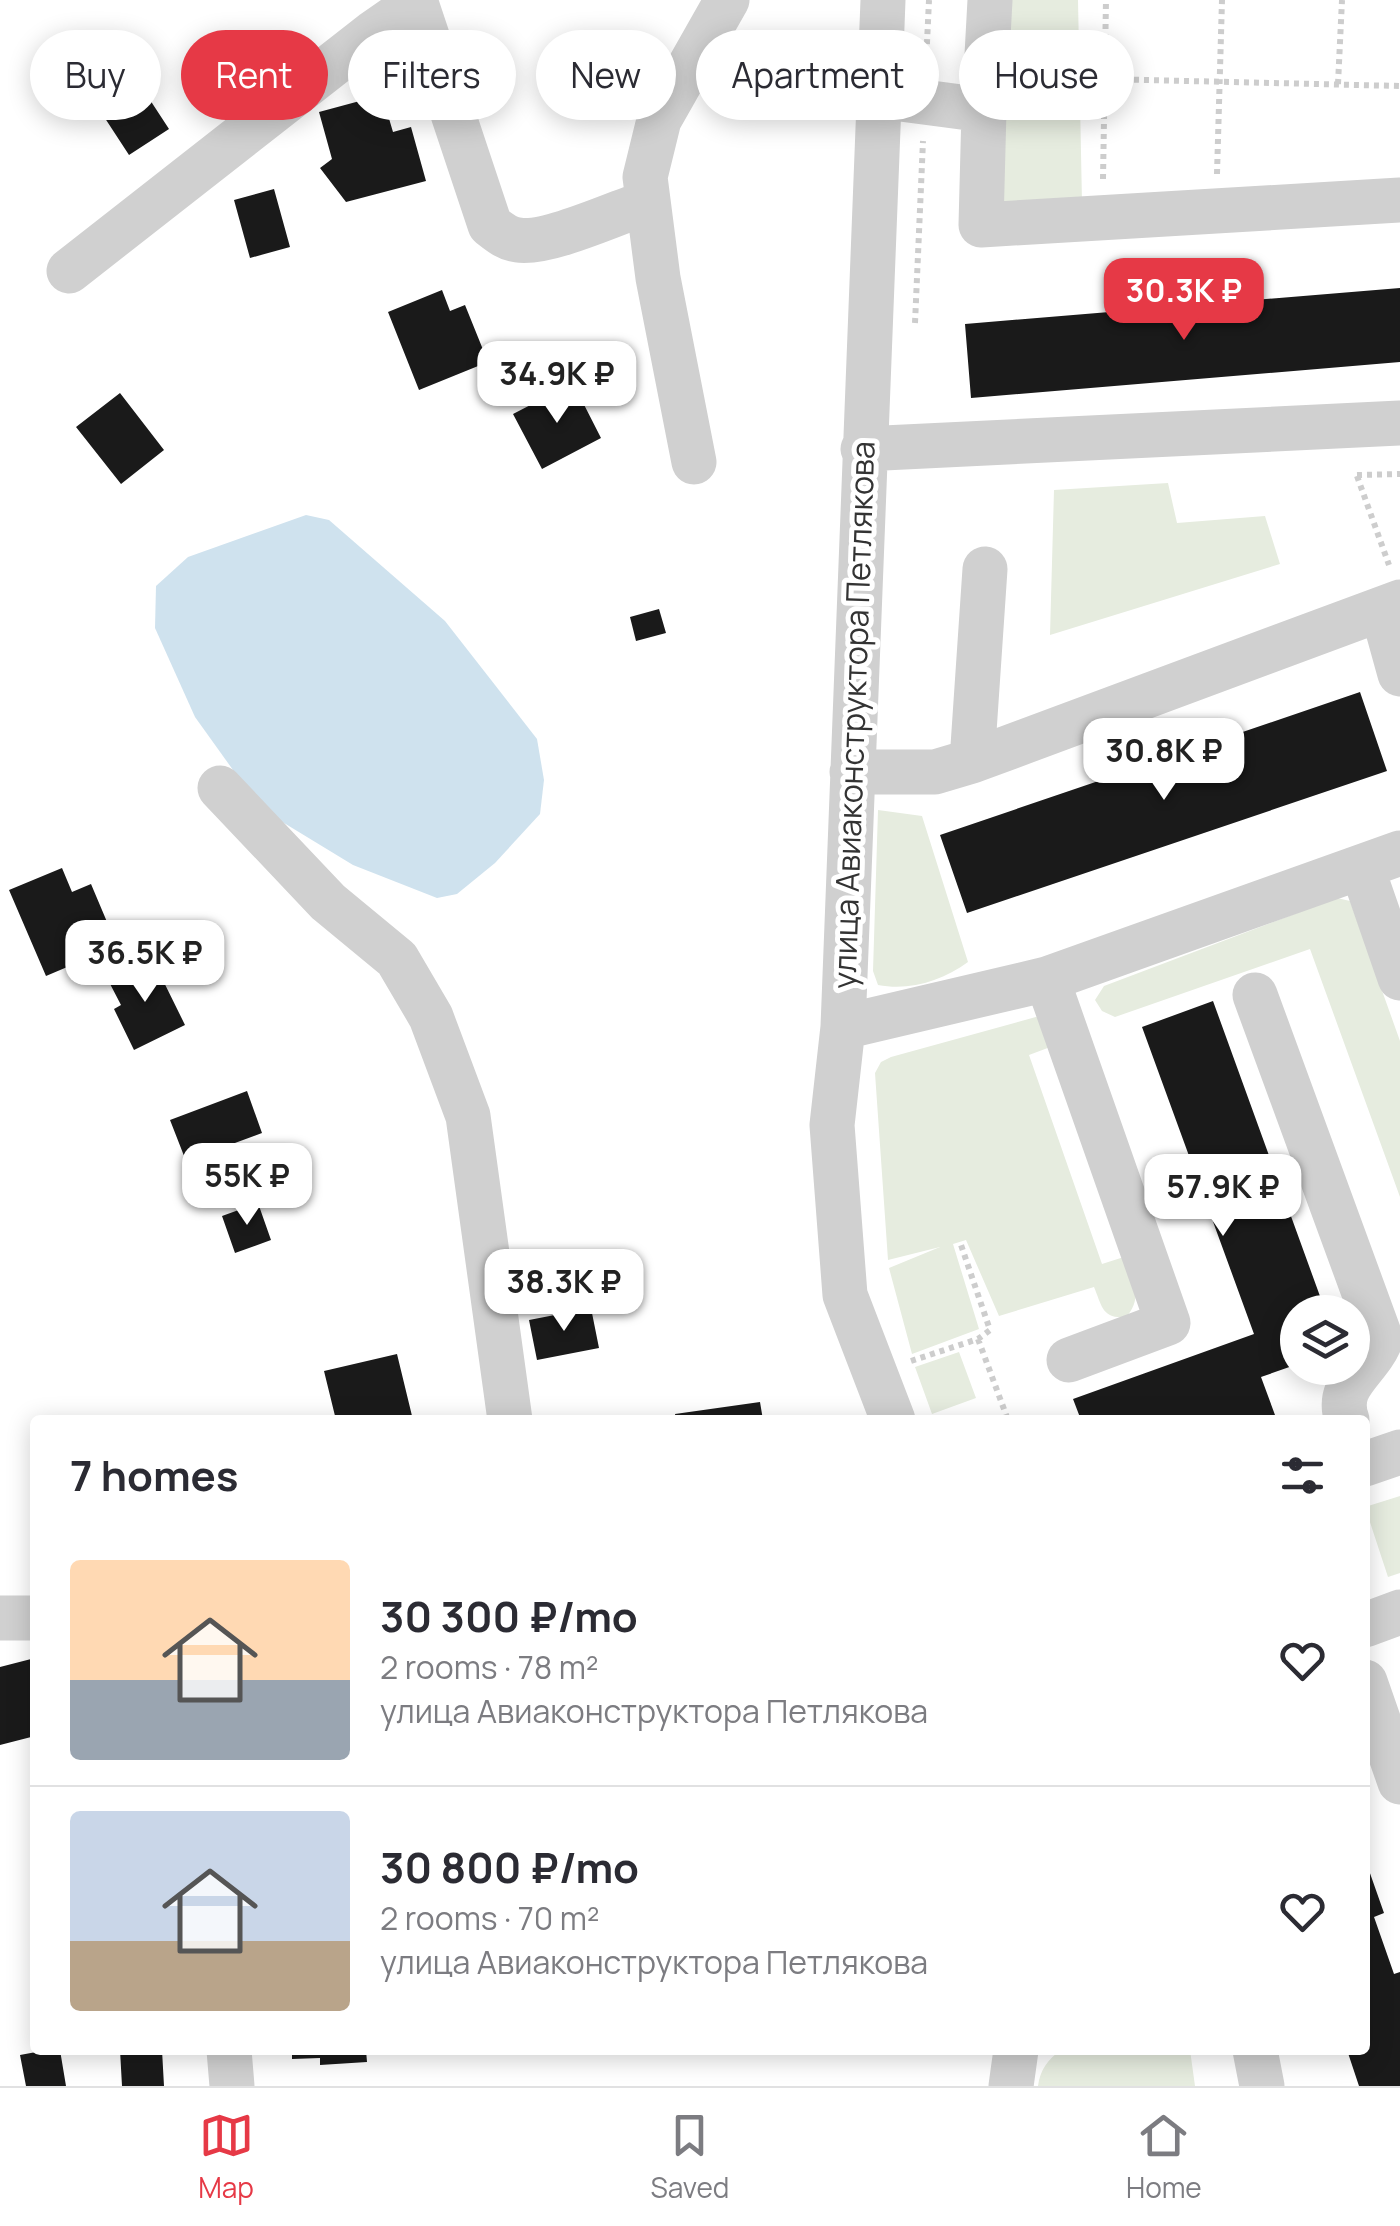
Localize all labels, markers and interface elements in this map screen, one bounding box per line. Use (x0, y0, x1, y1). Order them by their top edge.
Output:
chip: Buy (30, 30, 161, 120)
chip: Rent (181, 30, 328, 120)
chip: Filters (348, 30, 516, 120)
chip: New (536, 30, 676, 120)
chip: Apartment (696, 30, 939, 120)
chip: House (959, 30, 1134, 120)
pin: 30.3K ₽ (1092, 258, 1276, 343)
text: 30.3K ₽ (1126, 268, 1242, 312)
pin: 34.9K ₽ (465, 341, 649, 426)
text: 34.9K ₽ (499, 351, 615, 395)
street label: улица Авиаконструктора Петлякова (821, 440, 885, 990)
pin: 30.8K ₽ (1072, 718, 1256, 803)
text: 30.8K ₽ (1105, 728, 1223, 772)
pin: 36.5K ₽ (53, 920, 237, 1005)
text: 36.5K ₽ (87, 930, 203, 974)
pin: 55K ₽ (177, 1143, 317, 1228)
text: 55K ₽ (204, 1153, 290, 1197)
pin: 57.9K ₽ (1131, 1154, 1315, 1239)
text: 57.9K ₽ (1166, 1164, 1280, 1208)
pin: 38.3K ₽ (472, 1249, 656, 1334)
text: 38.3K ₽ (507, 1259, 621, 1303)
map controls (1280, 1295, 1370, 1385)
button: layers (1280, 1295, 1370, 1385)
text: 7 homes (70, 1446, 238, 1504)
icon: filters (1275, 1448, 1330, 1503)
text: 30 300 ₽/mo (380, 1587, 638, 1645)
icon: home (150, 1600, 270, 1720)
icon: heart (1275, 1633, 1330, 1688)
text: 2 rooms · 78 m² (380, 1645, 599, 1689)
text: улица Авиаконструктора Петлякова (380, 1689, 928, 1733)
text: 30 800 ₽/mo (380, 1838, 639, 1896)
icon: home (150, 1851, 270, 1971)
icon: heart (1275, 1884, 1330, 1939)
text: 2 rooms · 70 m² (380, 1896, 600, 1940)
text: улица Авиаконструктора Петлякова (380, 1940, 928, 1984)
tab: Map (198, 2108, 254, 2206)
tab: Saved (651, 2108, 729, 2206)
tab: Home (1126, 2108, 1202, 2206)

